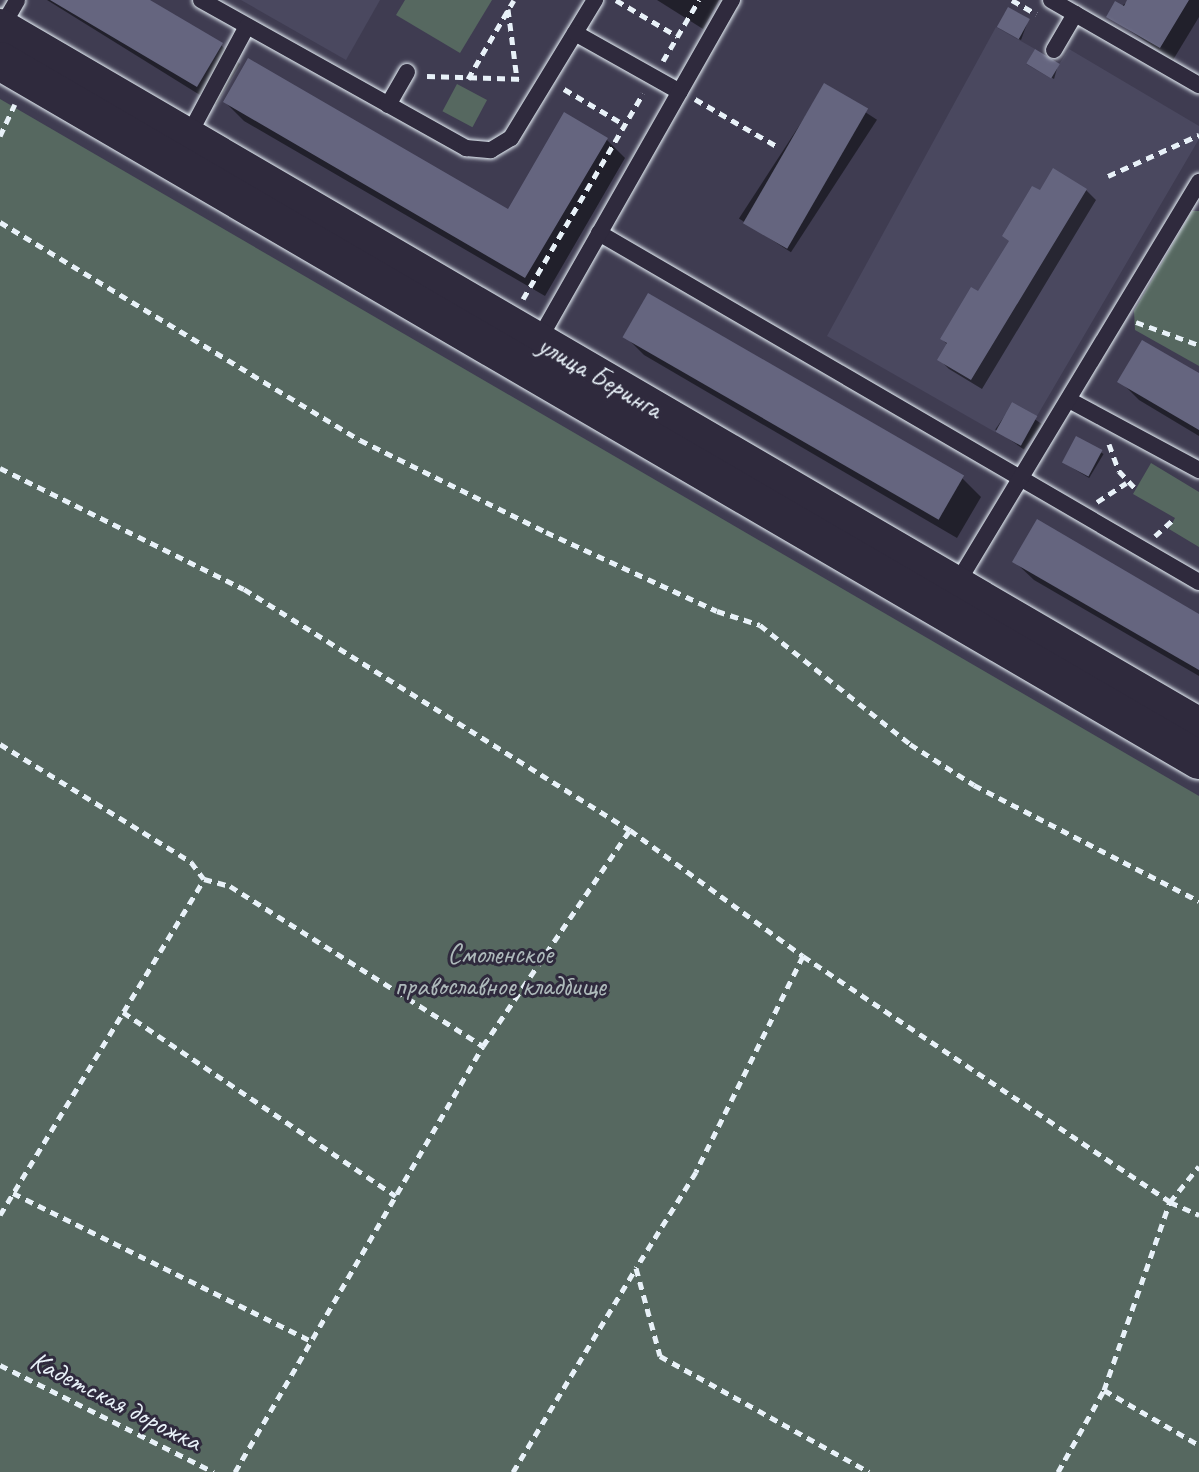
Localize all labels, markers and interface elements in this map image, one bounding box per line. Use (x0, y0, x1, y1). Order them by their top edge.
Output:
street label: улица Беринга (532, 328, 668, 426)
park label: Смоленское православное кладбище (393, 937, 607, 1003)
street label: Кадетская дорожка (26, 1344, 206, 1458)

